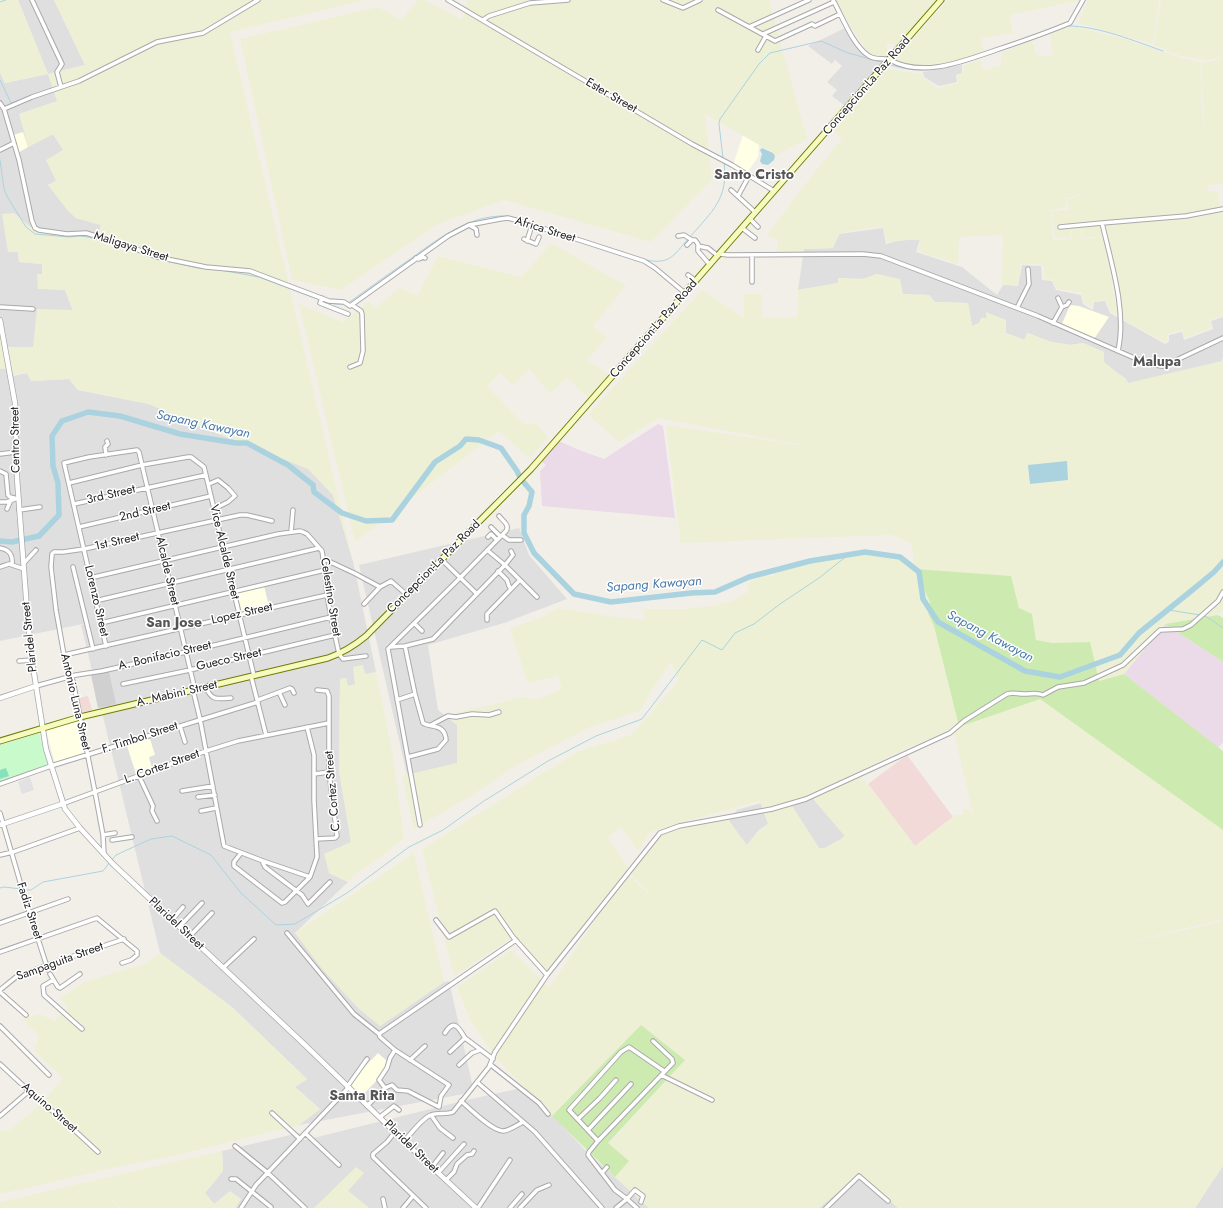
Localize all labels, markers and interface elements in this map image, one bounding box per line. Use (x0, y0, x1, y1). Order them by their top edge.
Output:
street label: Concepcion-La Paz Road (820, 34, 914, 138)
street label: Ester Street (583, 76, 639, 116)
district label: Santo Cristo (714, 168, 794, 184)
street label: Africa Street (513, 214, 577, 246)
street label: Maligaya Street (92, 229, 170, 265)
street label: Concepcion-La Paz Road (607, 277, 701, 381)
district label: Malupa (1133, 355, 1181, 371)
street label: Centro Street (8, 407, 24, 473)
water label: Sapang Kawayan (155, 407, 251, 443)
street label: 3rd Street (85, 482, 137, 508)
street label: 2nd Street (118, 499, 172, 525)
street label: Vice Alcalde Street (206, 503, 242, 601)
street label: Concepcion-La Paz Road (384, 517, 484, 617)
street label: 1st Street (93, 530, 141, 554)
street label: Alcalde Street (152, 535, 182, 607)
street label: Celestino Street (317, 557, 343, 637)
street label: Lorenzo Street (81, 564, 111, 638)
water label: Sapang Kawayan (606, 574, 702, 596)
street label: Lopez Street (210, 600, 274, 628)
street label: Plaridel Street (19, 601, 41, 673)
water label: Sapang Kawayan (944, 608, 1036, 666)
district label: San Jose (146, 616, 202, 632)
street label: A. Bonifacio Street (117, 638, 213, 674)
street label: Gueco Street (195, 646, 263, 674)
street label: Antonio Luna Street (57, 652, 93, 752)
street label: A. Mabini Street (135, 678, 219, 710)
street label: F. Timbol Street (100, 719, 180, 757)
street label: L. Cortez Street (123, 747, 201, 787)
street label: C. Cortez Street (322, 750, 344, 832)
street label: Fadiz Street (13, 881, 45, 941)
street label: Plaridel Street (145, 895, 207, 953)
street label: Sampaguita Street (15, 940, 105, 984)
street label: Aquino Street (18, 1080, 80, 1136)
district label: Santa Rita (329, 1089, 395, 1105)
street label: Plaridel Street (381, 1117, 441, 1177)

